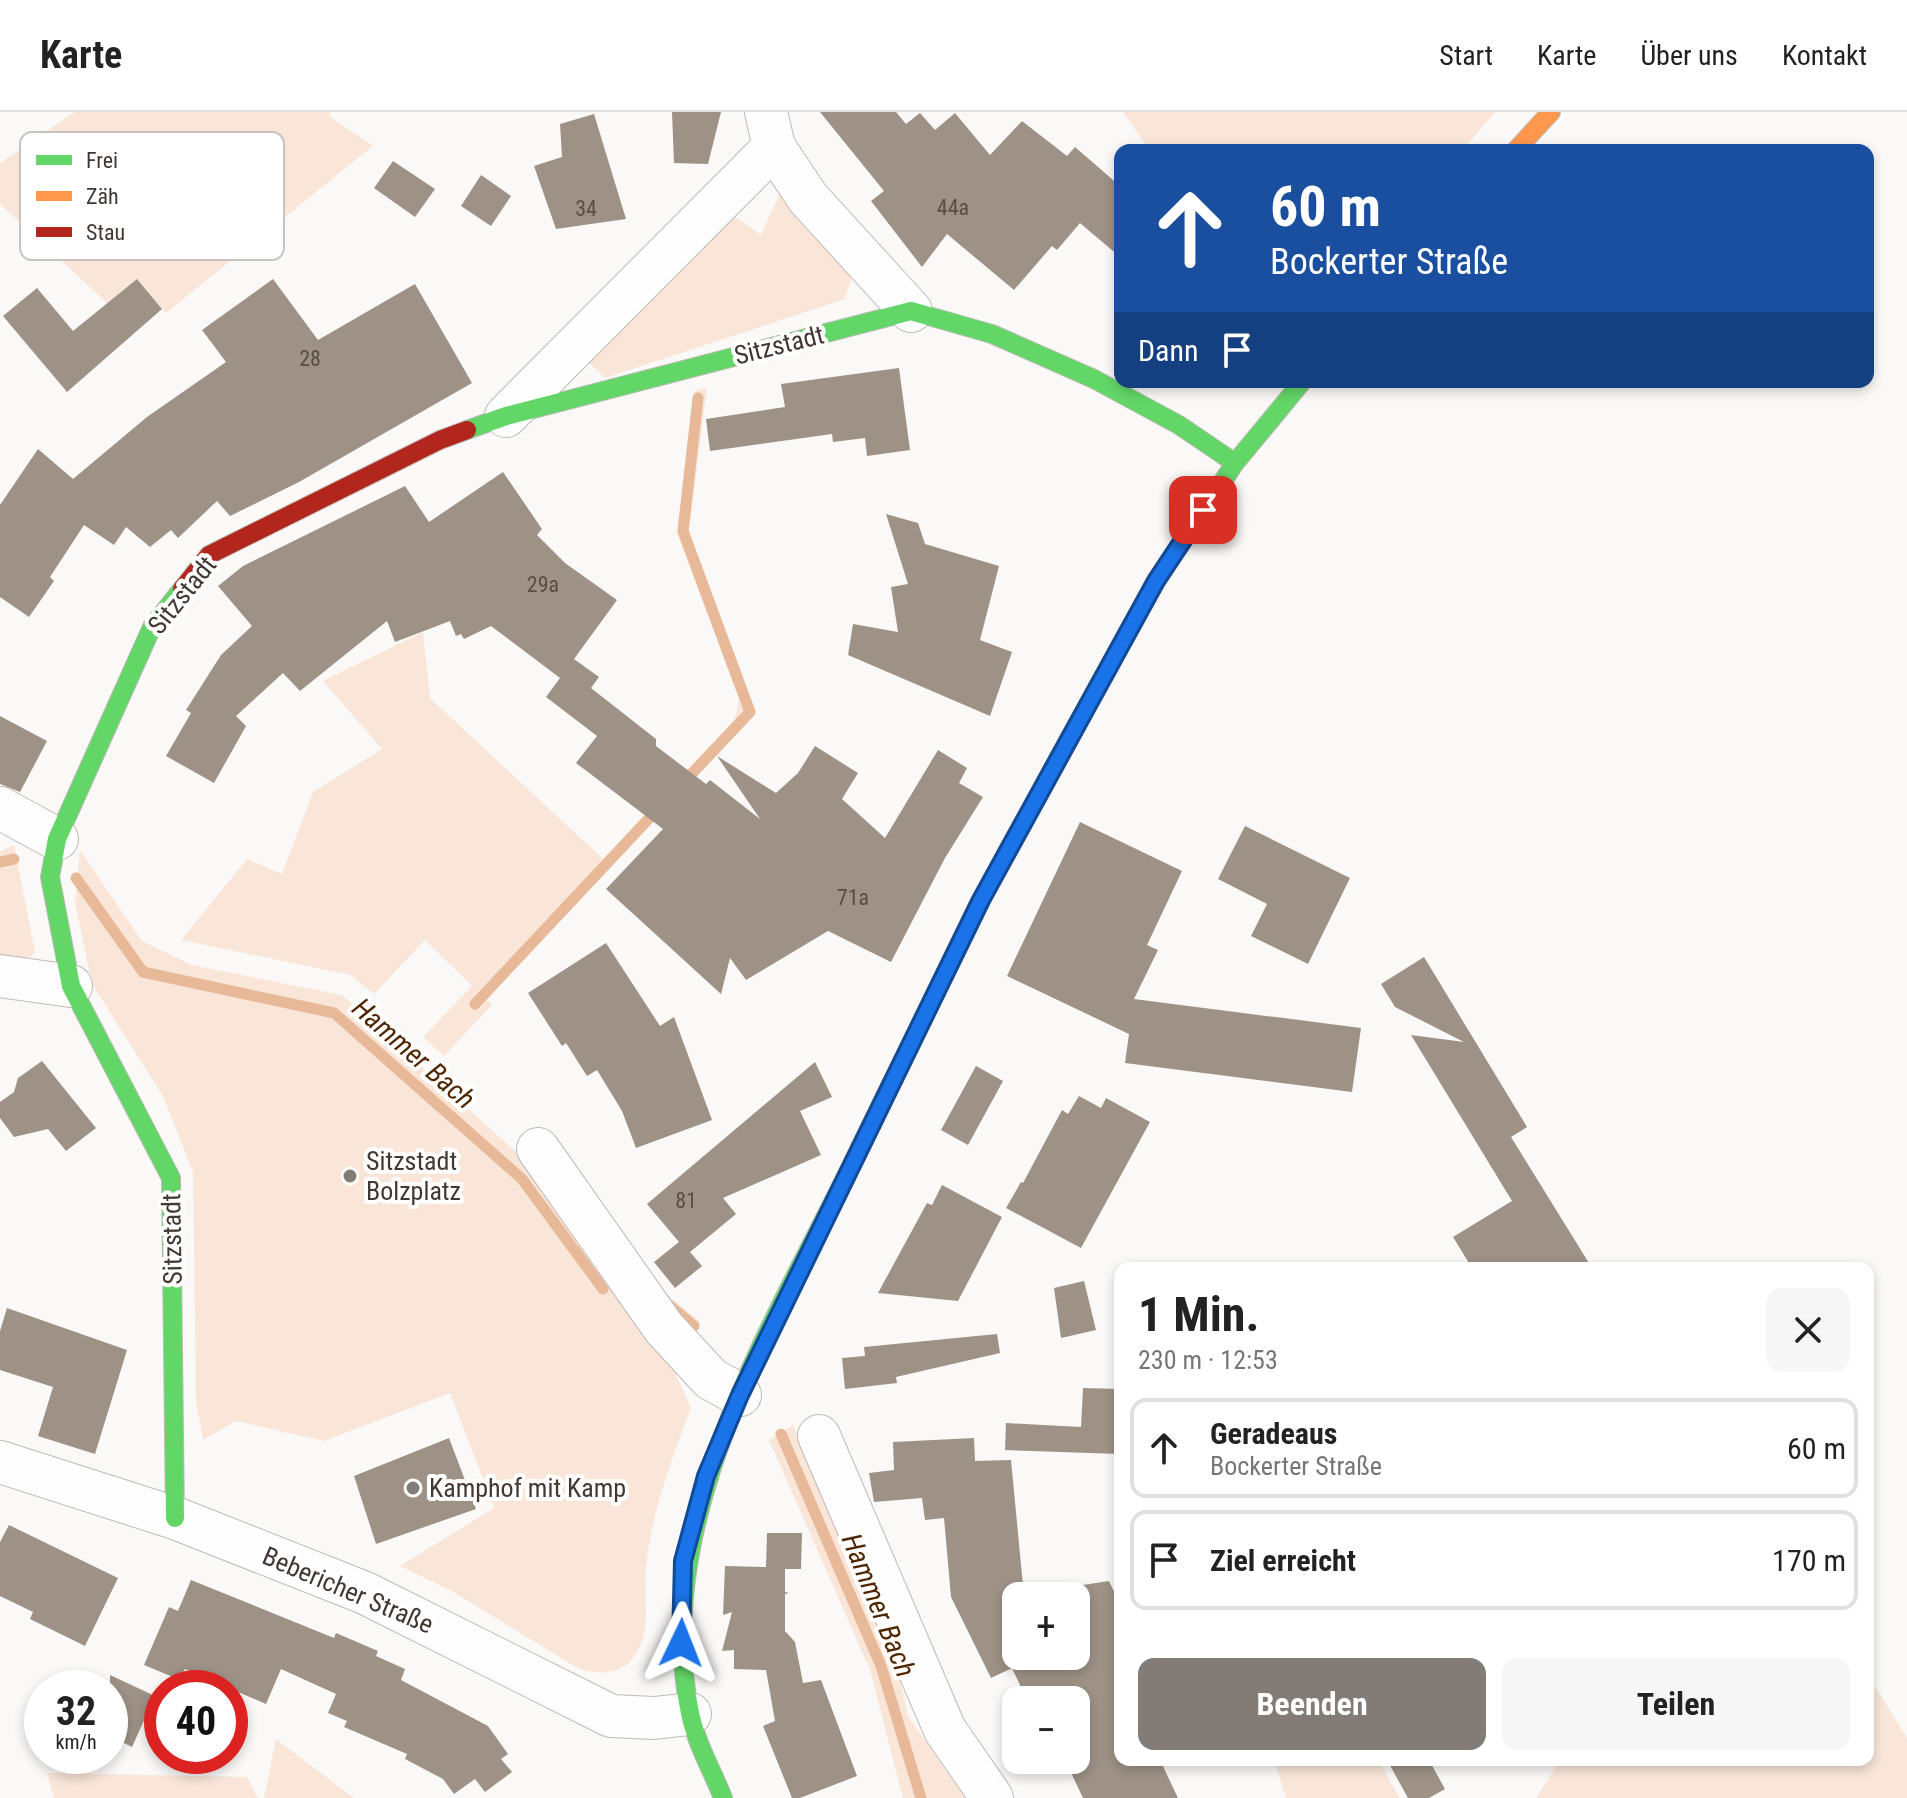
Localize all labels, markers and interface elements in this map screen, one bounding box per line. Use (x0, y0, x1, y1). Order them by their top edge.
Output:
text: Karte (40, 33, 122, 77)
text: Start (1439, 39, 1493, 72)
text: Karte (1537, 39, 1596, 72)
text: Über uns (1640, 39, 1738, 72)
text: Kontakt (1782, 39, 1867, 72)
legend (20, 132, 284, 260)
text: Frei (86, 148, 118, 173)
text: 60 m (1270, 174, 1381, 240)
icon: ahead (1138, 176, 1242, 280)
text: Zäh (86, 184, 119, 209)
house number: 44a (937, 195, 969, 220)
house number: 34 (575, 196, 597, 221)
text: Stau (86, 220, 125, 245)
text: Bockerter Straße (1270, 241, 1508, 283)
street label: Sitzstadt (731, 319, 827, 371)
icon: arrive (1215, 328, 1259, 372)
text: Dann (1138, 333, 1199, 368)
house number: 28 (299, 346, 321, 371)
pin (1169, 476, 1237, 544)
icon: arrive (1181, 488, 1225, 532)
street label: Sitzstadt (142, 550, 222, 640)
house number: 29a (527, 572, 559, 597)
house number: 71a (837, 885, 869, 910)
water label: Hammer Bach (346, 991, 482, 1116)
place label: Sitzstadt Bolzplatz (366, 1146, 461, 1206)
marker: Sitzstadt Bolzplatz (341, 1167, 359, 1185)
house number: 81 (675, 1188, 697, 1213)
street label: Sitzstadt (156, 1193, 188, 1285)
text: 1 Min. (1138, 1286, 1259, 1343)
button: close (1766, 1288, 1850, 1372)
text: 230 m · 12:53 (1138, 1345, 1278, 1375)
text: Geradeaus (1210, 1416, 1337, 1451)
icon: ahead (1142, 1426, 1186, 1470)
text: 60 m (1787, 1431, 1846, 1466)
text: Bockerter Straße (1210, 1451, 1382, 1481)
place label: Kamphof mit Kamp (429, 1473, 626, 1503)
marker: Kamphof mit Kamp (404, 1479, 422, 1497)
water label: Hammer Bach (835, 1529, 922, 1682)
icon: arrive (1142, 1538, 1186, 1582)
street label: Bebericher Straße (258, 1540, 438, 1640)
text: Ziel erreicht (1210, 1543, 1356, 1578)
text: 170 m (1772, 1543, 1846, 1578)
map controls (1002, 1582, 1090, 1774)
button: + (1002, 1582, 1090, 1670)
position arrow (639, 1601, 723, 1685)
button: Beenden (1138, 1658, 1486, 1750)
button: Teilen (1502, 1658, 1850, 1750)
speed limit sign: 40 (144, 1670, 248, 1774)
button: − (1002, 1686, 1090, 1774)
text: 32 (56, 1688, 96, 1735)
text: km/h (55, 1730, 97, 1754)

